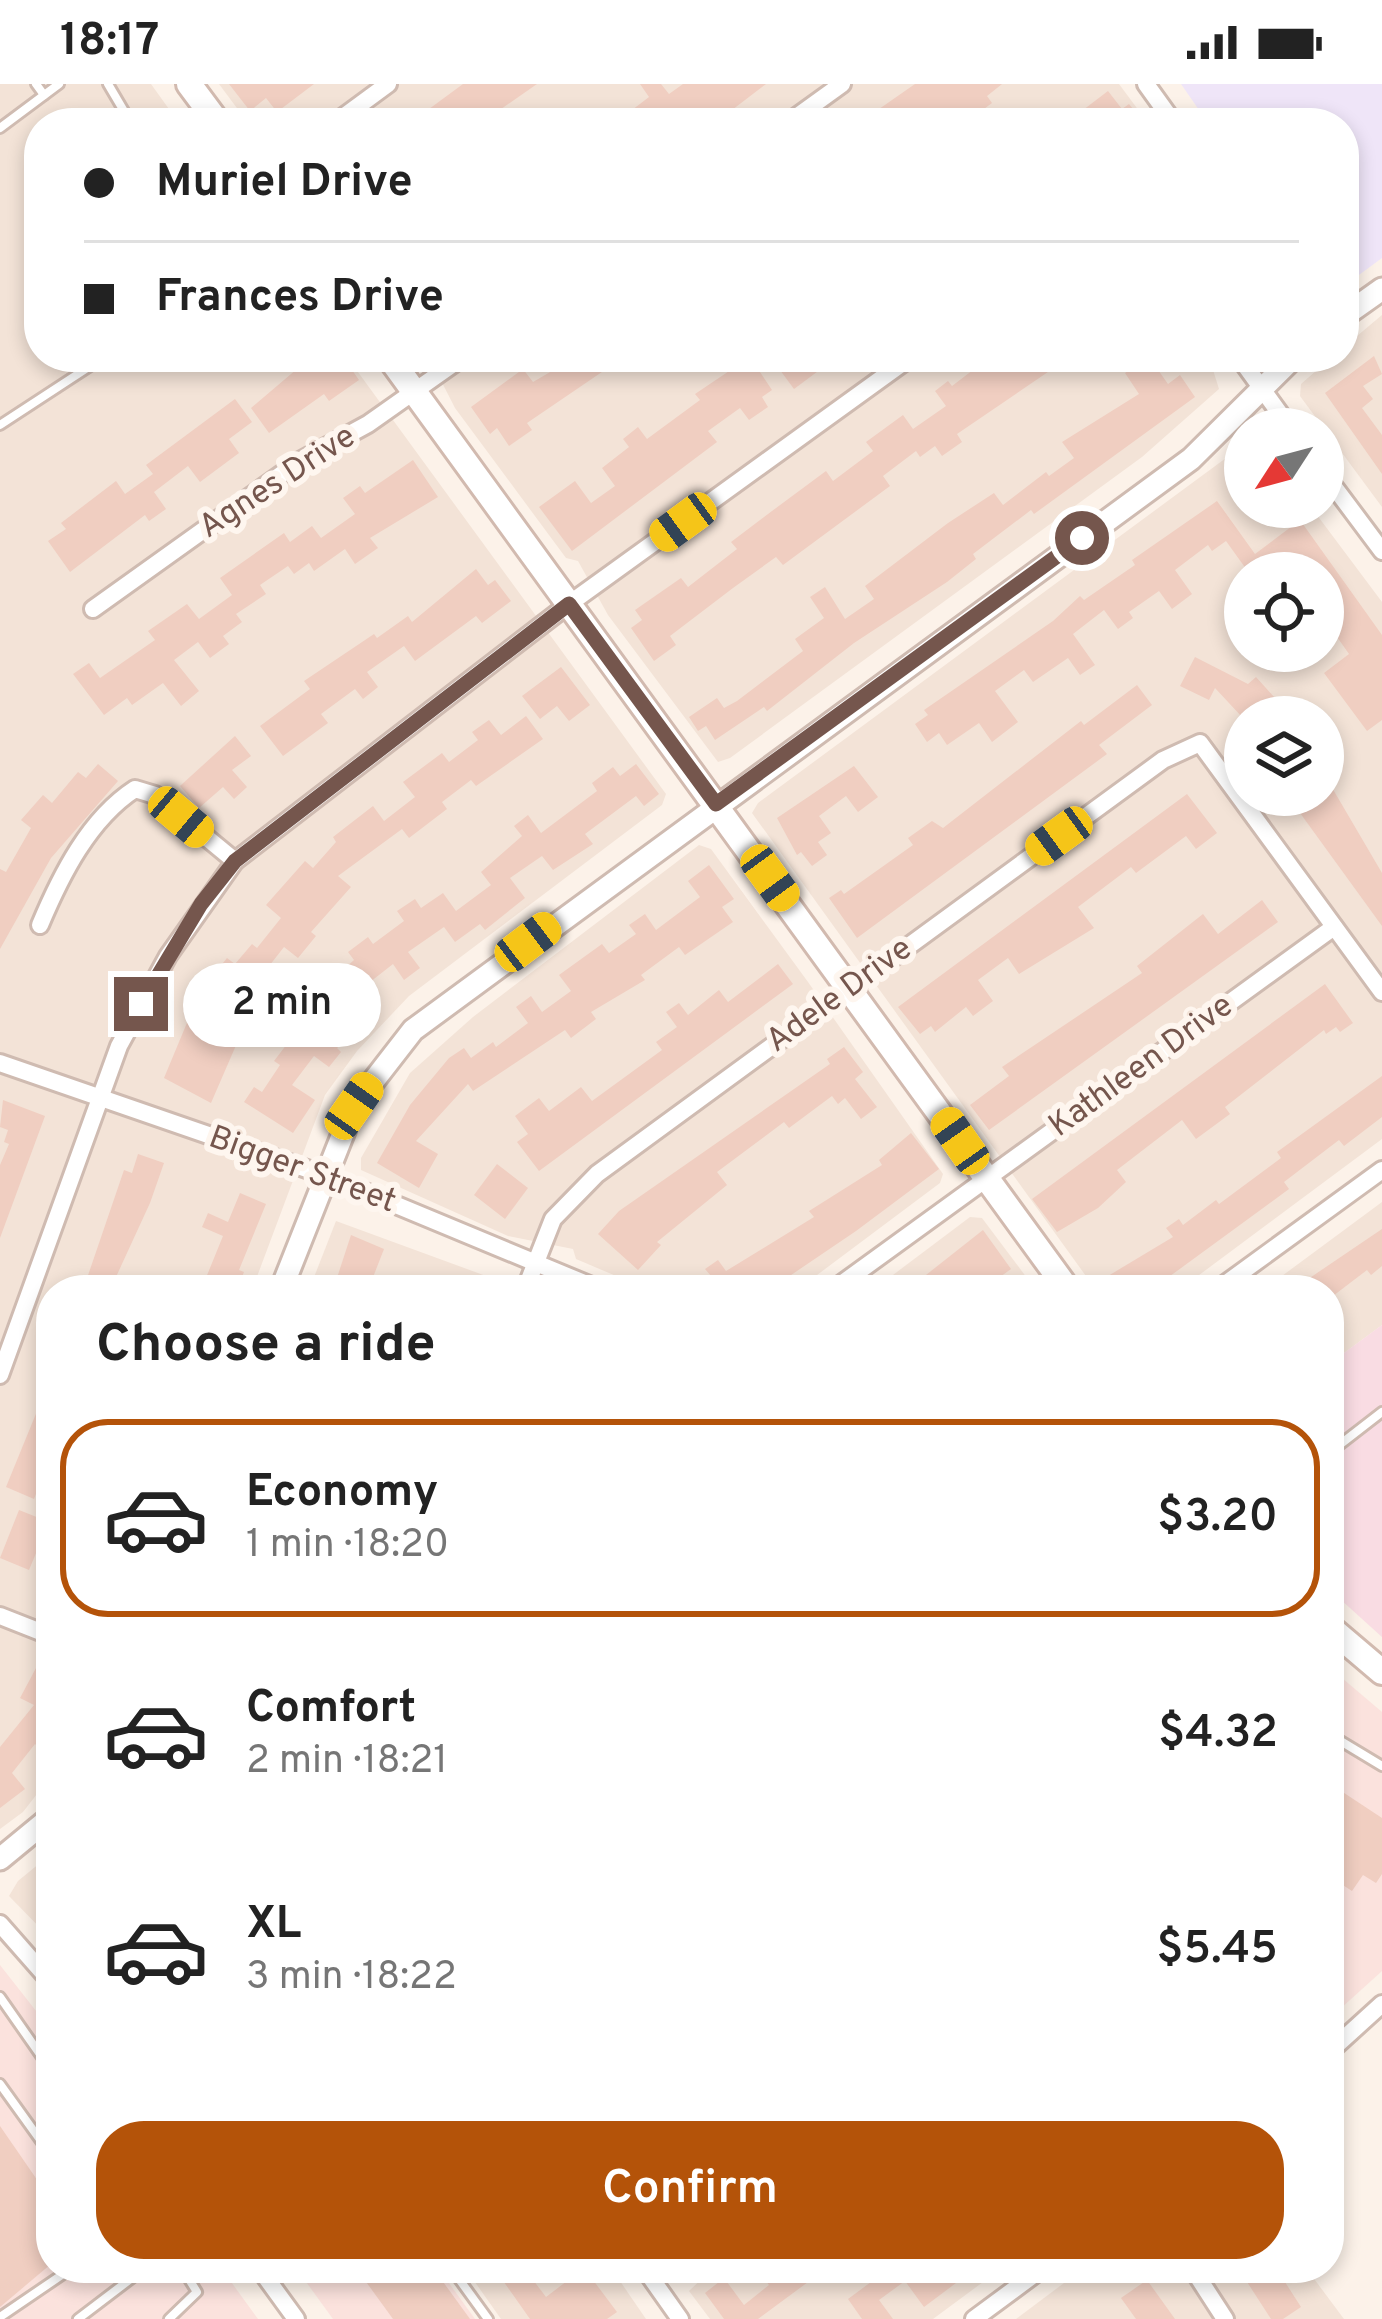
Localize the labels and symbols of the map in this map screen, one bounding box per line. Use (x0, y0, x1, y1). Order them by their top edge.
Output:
north arrow (1224, 408, 1344, 528)
street label: Agnes Drive (192, 417, 364, 549)
car (643, 486, 723, 558)
route start (1055, 511, 1109, 565)
car (142, 780, 220, 854)
car (1019, 800, 1099, 872)
car (734, 838, 806, 918)
car (488, 906, 568, 978)
street label: Adele Drive (759, 929, 921, 1063)
callout: 2 min (183, 962, 381, 1046)
route end (114, 977, 168, 1031)
street label: Kathleen Drive (1041, 986, 1243, 1148)
car (319, 1066, 389, 1146)
car (925, 1101, 995, 1181)
street label: Bigger Street (203, 1118, 401, 1224)

